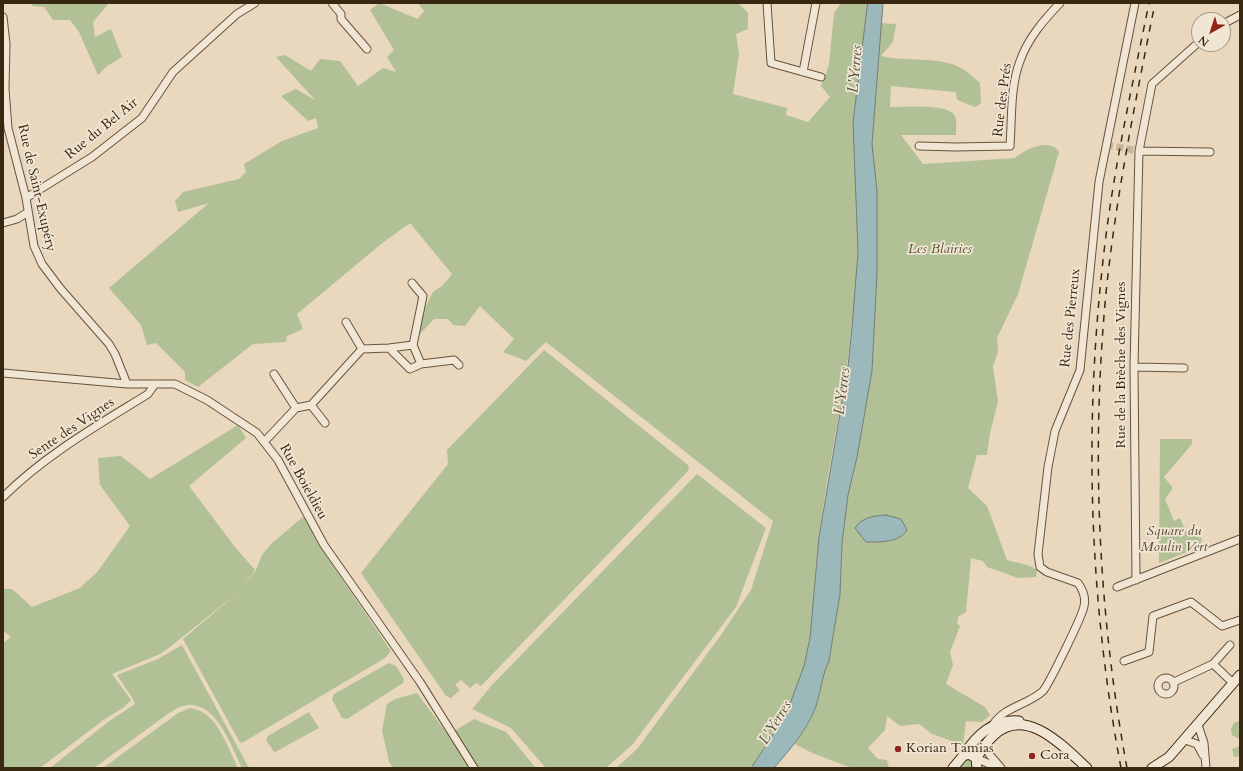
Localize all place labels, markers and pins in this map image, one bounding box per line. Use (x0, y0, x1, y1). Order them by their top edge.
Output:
place label: Korian Tamias (906, 741, 994, 757)
marker: Korian Tamias (893, 744, 903, 754)
place label: Cora (1040, 748, 1069, 764)
marker: Cora (1027, 751, 1037, 761)

